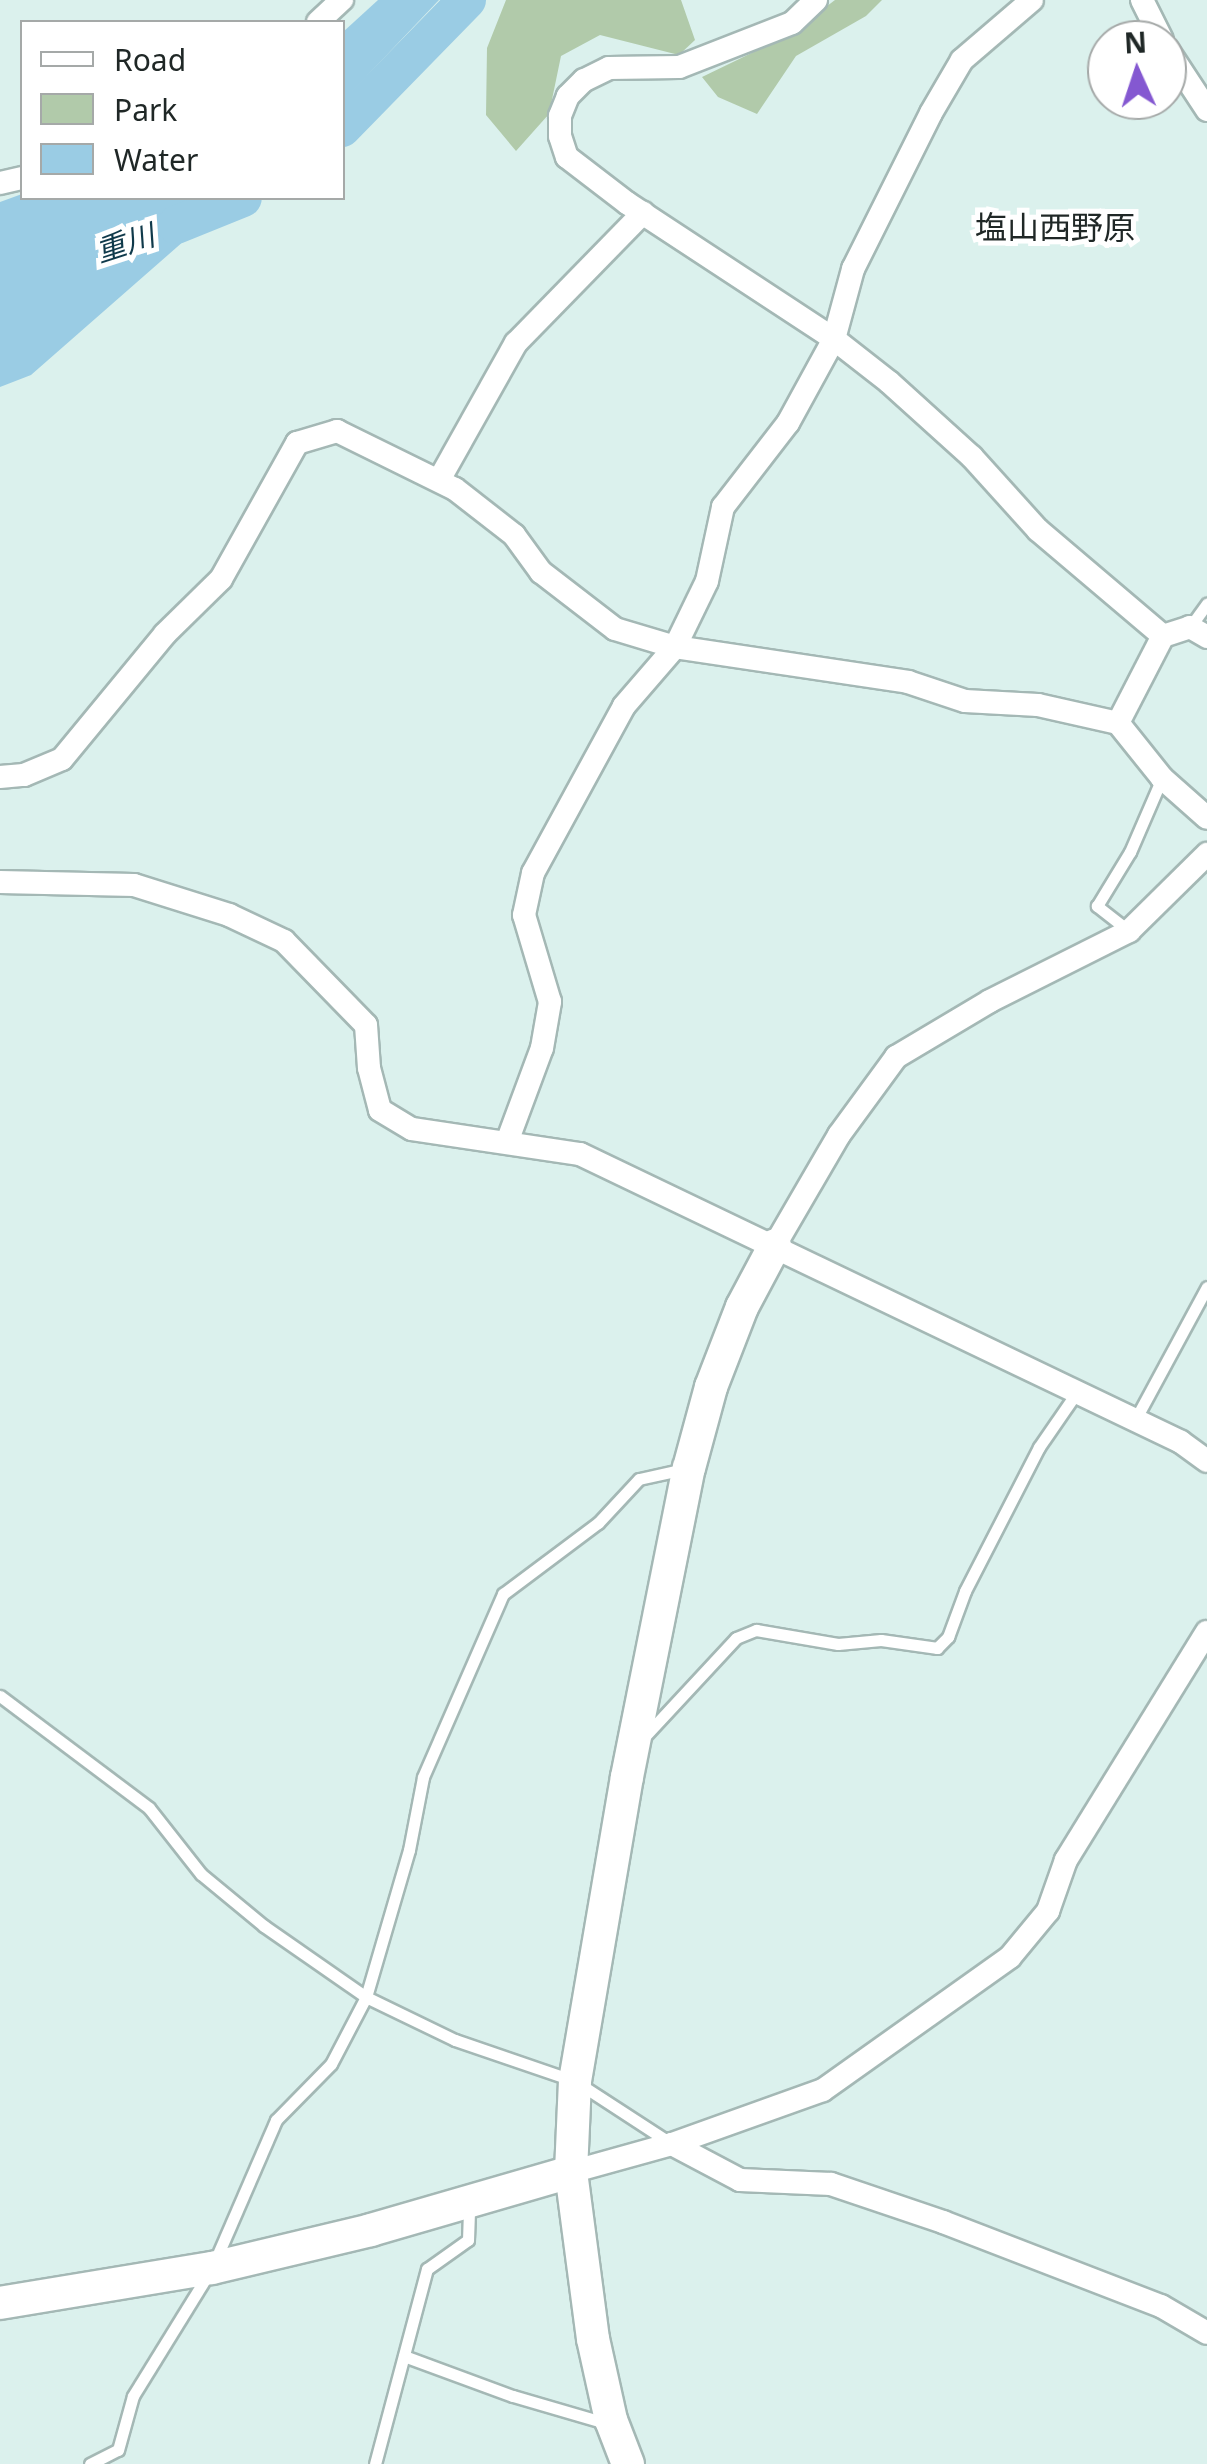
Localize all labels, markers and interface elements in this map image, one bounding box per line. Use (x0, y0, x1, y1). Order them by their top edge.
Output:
legend (20, 20, 345, 200)
north arrow (1087, 20, 1187, 120)
text: N (1123, 22, 1148, 62)
text: Road (114, 39, 186, 80)
text: Park (114, 89, 177, 130)
text: Water (114, 139, 198, 180)
district label: 塩山西野原 (975, 208, 1135, 246)
water label: 重川 (91, 217, 159, 269)

